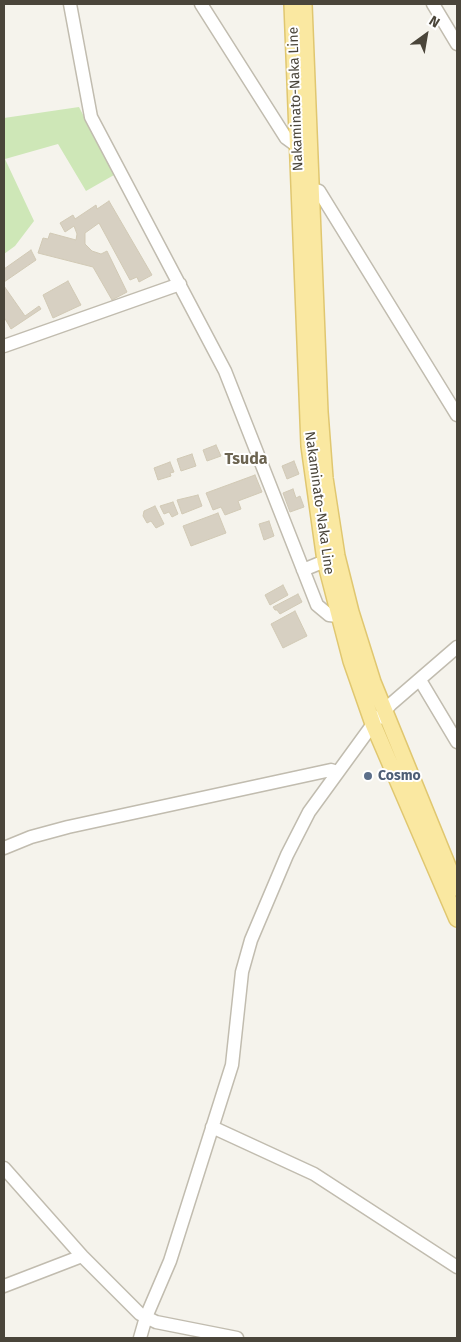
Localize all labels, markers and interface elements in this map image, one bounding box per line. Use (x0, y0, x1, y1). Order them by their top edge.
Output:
north arrow (401, 10, 451, 60)
text: N (426, 12, 443, 32)
street label: Nakaminato-Naka Line (285, 27, 307, 171)
street label: Nakaminato-Naka Line (301, 430, 337, 576)
district label: Tsuda (224, 450, 268, 470)
place label: Cosmo (378, 768, 421, 784)
marker: Cosmo (362, 770, 374, 782)

